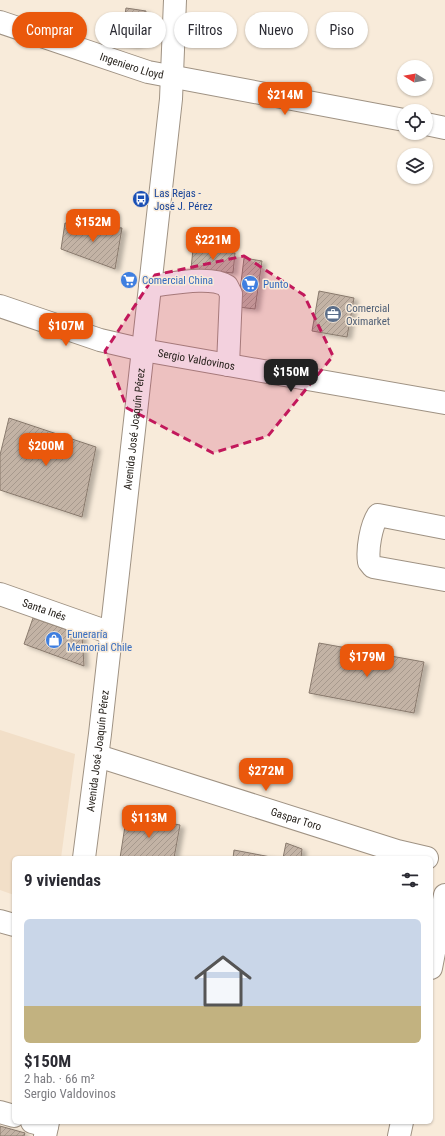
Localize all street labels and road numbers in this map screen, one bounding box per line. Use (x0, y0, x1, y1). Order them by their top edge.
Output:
street label: Ingeniero Lloyd (98, 50, 165, 81)
street label: Sergio Valdovinos (157, 346, 236, 373)
street label: Avenida José Joaquín Pérez (121, 367, 147, 491)
street label: Santa Inés (21, 596, 68, 623)
street label: Avenida José Joaquín Pérez (84, 689, 111, 812)
street label: Gaspar Toro (269, 805, 324, 833)

